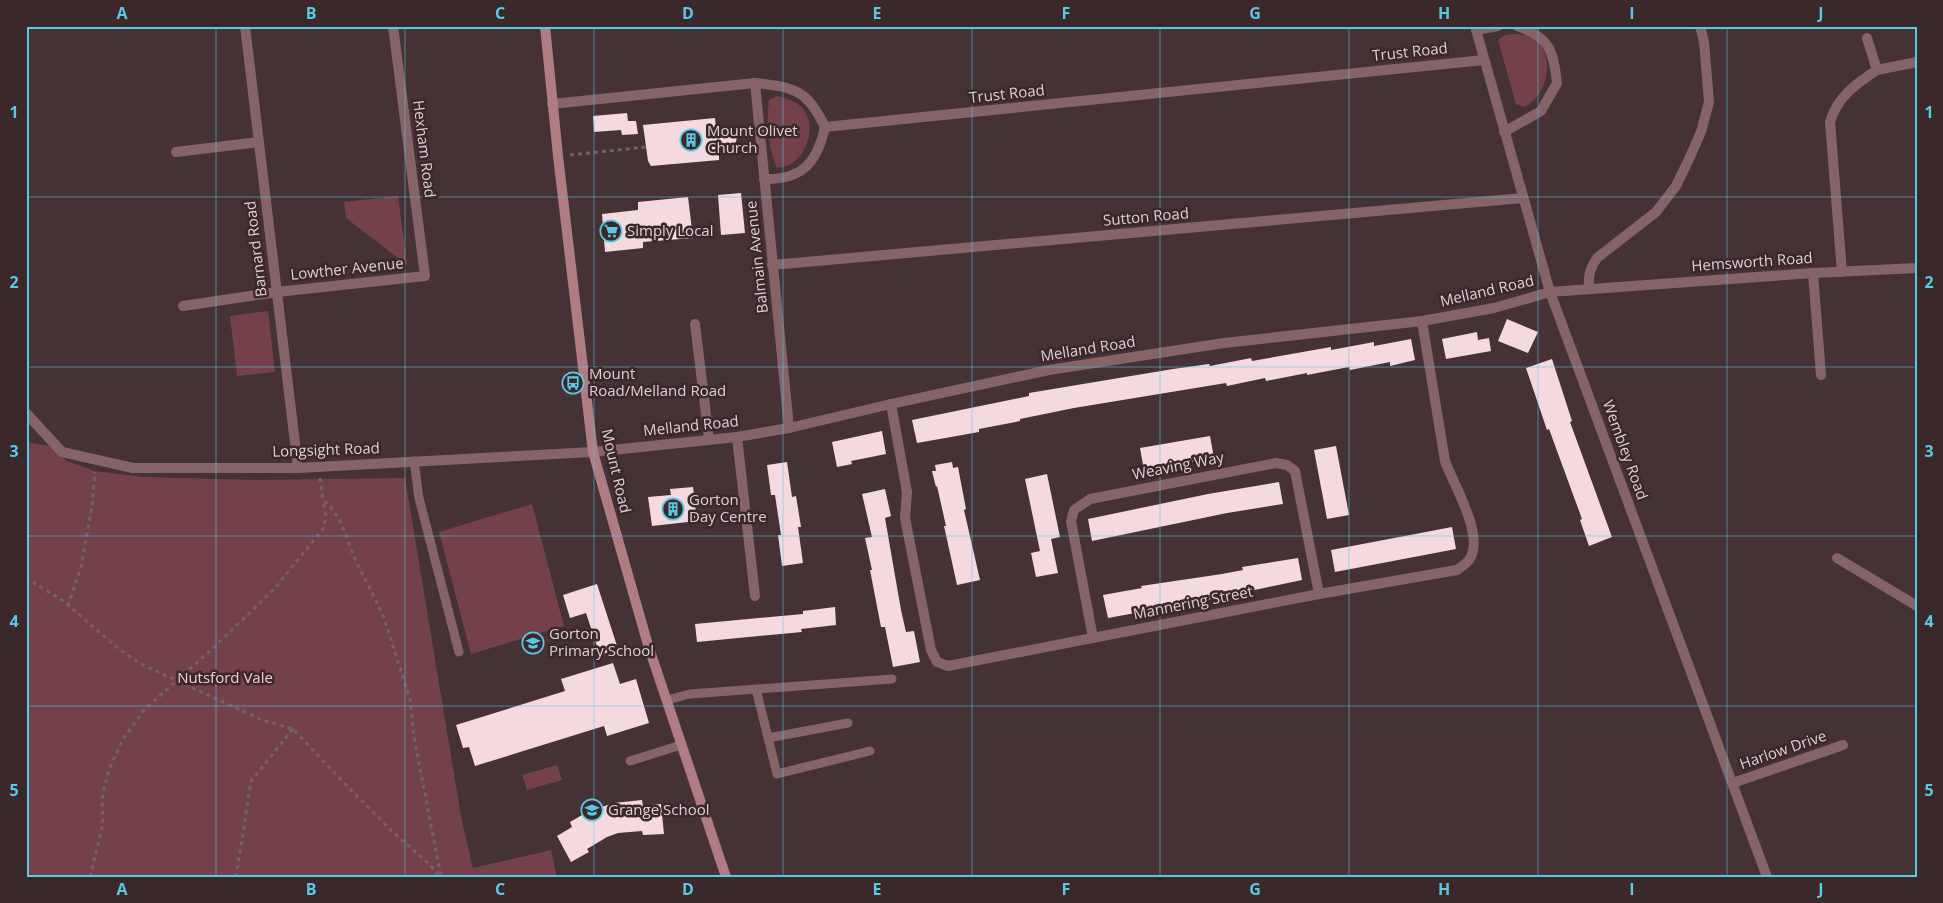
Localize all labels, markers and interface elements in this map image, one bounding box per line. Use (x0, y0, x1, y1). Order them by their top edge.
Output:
text: A (116, 2, 128, 24)
text: B (306, 2, 316, 24)
text: C (495, 2, 505, 24)
text: D (682, 2, 694, 24)
text: E (873, 2, 882, 24)
text: F (1062, 2, 1070, 24)
text: G (1249, 2, 1261, 24)
text: H (1438, 2, 1450, 24)
text: I (1629, 2, 1635, 24)
text: J (1816, 2, 1824, 24)
street label: Trust Road (1371, 37, 1449, 65)
street label: Trust Road (968, 79, 1046, 107)
street label: Hexham Road (409, 99, 441, 199)
text: 1 (9, 101, 19, 123)
text: 1 (1924, 101, 1934, 123)
place label: Mount Olivet Church (707, 120, 798, 157)
building icon: Mount Olivet Church (679, 128, 703, 152)
street label: Barnard Road (239, 200, 271, 298)
street label: Balmain Avenue (740, 200, 772, 314)
street label: Sutton Road (1102, 202, 1190, 230)
supermarket icon: Simply Local (599, 219, 623, 243)
place label: Simply Local (627, 220, 713, 240)
street label: Hemsworth Road (1691, 247, 1813, 275)
street label: Lowther Avenue (289, 252, 404, 284)
street label: Melland Road (1438, 269, 1536, 311)
text: 2 (9, 271, 19, 293)
text: 2 (1924, 271, 1934, 293)
street label: Melland Road (1039, 331, 1137, 365)
place label: Mount Road/Melland Road (589, 363, 726, 400)
bus stop icon: Mount Road/Melland Road (561, 371, 585, 395)
street label: Wembley Road (1599, 397, 1653, 502)
street label: Melland Road (642, 410, 740, 440)
street label: Mount Road (598, 427, 636, 515)
street label: Longsight Road (272, 437, 380, 461)
text: 3 (9, 440, 19, 462)
text: 3 (1924, 440, 1934, 462)
street label: Weaving Way (1130, 446, 1226, 484)
place label: Gorton Day Centre (689, 489, 767, 526)
building icon: Gorton Day Centre (661, 497, 685, 521)
street label: Mannering Street (1131, 581, 1254, 623)
text: 4 (9, 610, 19, 632)
text: 4 (1924, 610, 1934, 632)
place label: Gorton Primary School (549, 623, 654, 660)
school or university icon: Gorton Primary School (521, 631, 545, 655)
park label: Nutsford Vale (177, 667, 273, 687)
street label: Harlow Drive (1737, 725, 1829, 773)
text: 5 (9, 779, 19, 801)
text: 5 (1924, 779, 1934, 801)
school or university icon: Grange School (580, 798, 604, 822)
place label: Grange School (608, 799, 709, 819)
text: A (116, 878, 128, 900)
text: B (306, 878, 316, 900)
text: C (495, 878, 505, 900)
text: D (682, 878, 694, 900)
text: E (873, 878, 882, 900)
text: F (1062, 878, 1070, 900)
text: G (1249, 878, 1261, 900)
text: H (1438, 878, 1450, 900)
text: I (1629, 878, 1635, 900)
text: J (1816, 878, 1824, 900)

